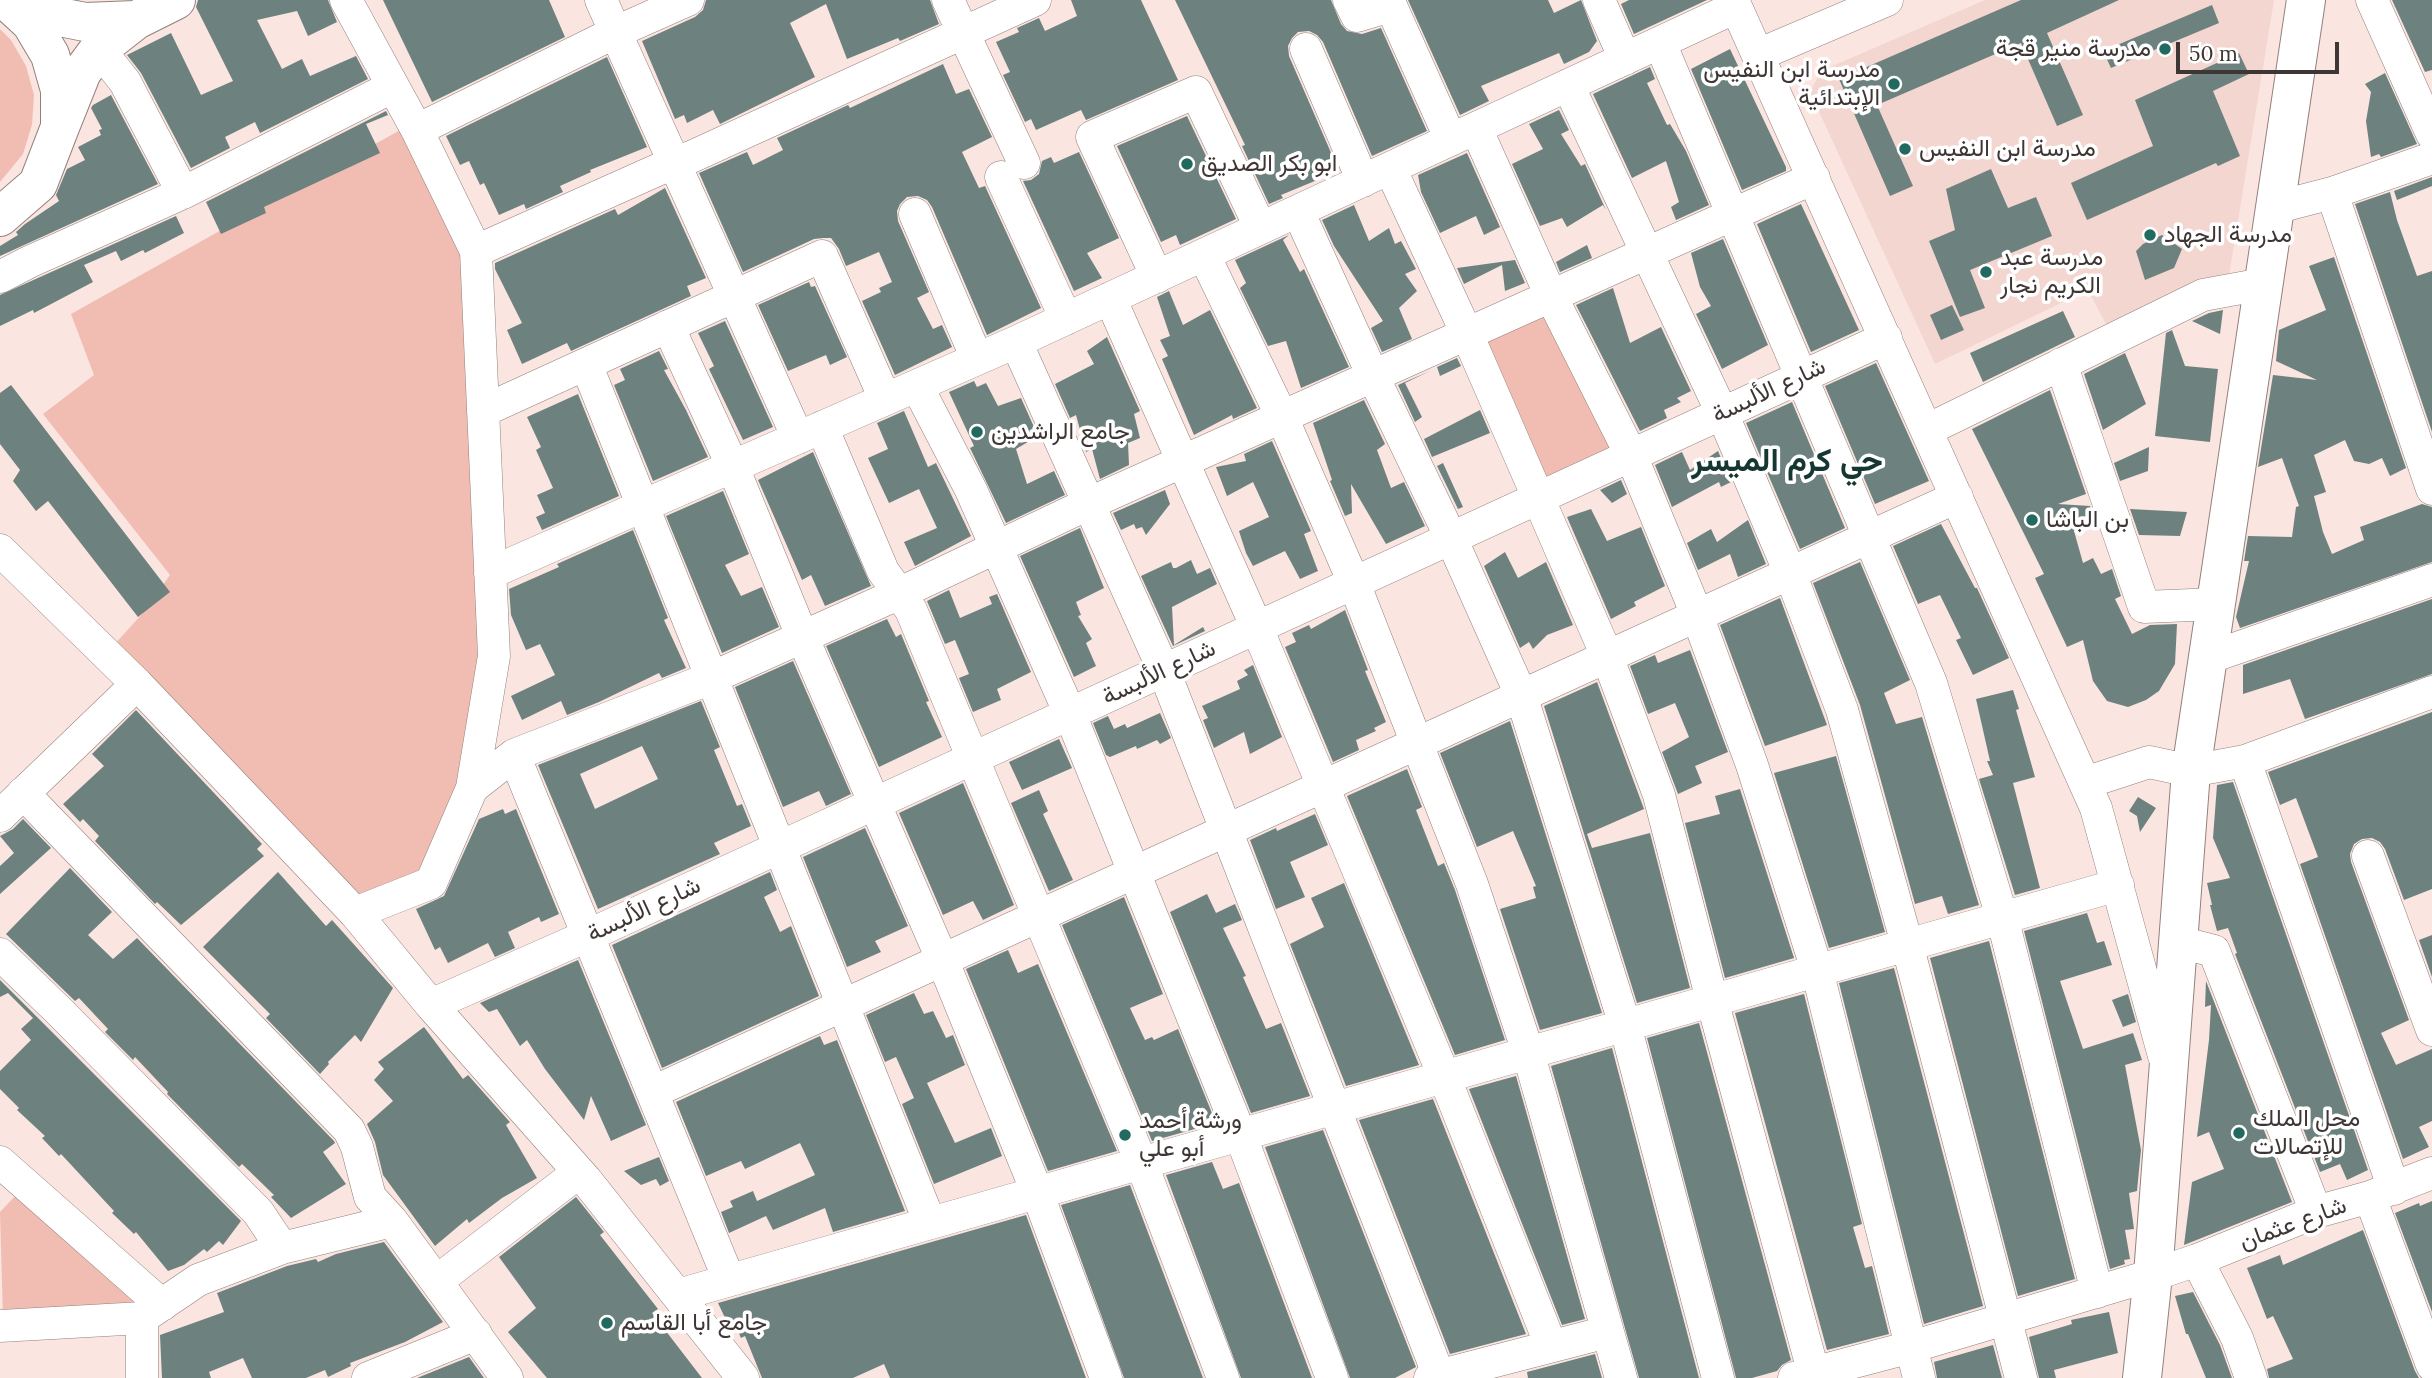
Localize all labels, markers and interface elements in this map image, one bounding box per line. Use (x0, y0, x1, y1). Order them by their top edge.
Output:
scale bar (2180, 28, 2343, 72)
place label: مدرسة منير قجة (1996, 35, 2151, 63)
text: 50 m (2189, 40, 2238, 67)
marker: مدرسة منير قجة (2157, 41, 2173, 57)
place label: مدرسة ابن النفيس الإبتدائية (1703, 56, 1880, 112)
marker: مدرسة ابن النفيس الإبتدائية (1886, 76, 1902, 92)
place label: مدرسة ابن النفيس (1919, 135, 2096, 163)
marker: مدرسة ابن النفيس (1897, 141, 1913, 157)
place label: ابو بكر الصديق (1201, 150, 1337, 178)
marker: ابو بكر الصديق (1179, 156, 1195, 172)
place label: مدرسة الجهاد (2164, 221, 2292, 249)
marker: مدرسة الجهاد (2142, 227, 2158, 243)
place label: مدرسة عبد الكريم نجار (2000, 244, 2103, 300)
marker: مدرسة عبد الكريم نجار (1978, 264, 1994, 280)
street label: شارع الألبسة (1708, 352, 1830, 430)
place label: جامع الراشدين (991, 418, 1130, 446)
marker: جامع الراشدين (969, 424, 985, 440)
district label: حي كرم الميسر (1691, 443, 1883, 481)
place label: بن الباشا (2046, 506, 2129, 534)
marker: بن الباشا (2024, 512, 2040, 528)
street label: شارع الألبسة (1098, 634, 1220, 712)
street label: شارع الألبسة (583, 871, 705, 949)
place label: محل الملك للإتصالات (2253, 1105, 2360, 1161)
place label: ورشة أحمد أبو علي (1139, 1107, 1242, 1163)
marker: محل الملك للإتصالات (2231, 1125, 2247, 1141)
marker: ورشة أحمد أبو علي (1117, 1127, 1133, 1143)
street label: شارع عثمان (2235, 1191, 2351, 1257)
place label: جامع أبا القاسم (621, 1309, 767, 1337)
marker: جامع أبا القاسم (599, 1315, 615, 1331)

